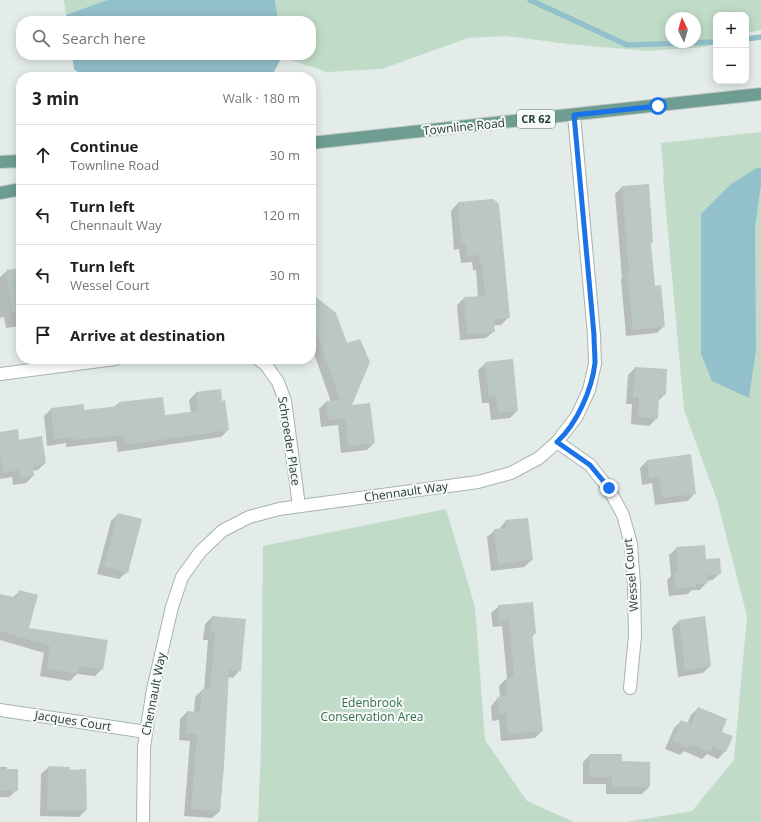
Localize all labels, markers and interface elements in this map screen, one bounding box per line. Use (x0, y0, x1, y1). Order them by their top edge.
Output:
north arrow (665, 12, 701, 48)
map controls (713, 12, 749, 84)
button: + (713, 12, 749, 48)
search box (16, 16, 316, 60)
icon: search (30, 27, 52, 49)
text: Search here (62, 28, 146, 48)
button: − (713, 48, 749, 84)
text: 3 min (32, 87, 79, 110)
text: Walk · 180 m (223, 89, 300, 107)
route start (649, 97, 667, 115)
road number: CR 62 (517, 110, 555, 128)
street label: Townline Road (422, 114, 506, 139)
text: Continue (70, 136, 138, 156)
icon: ahead (32, 144, 54, 166)
text: 30 m (270, 146, 300, 164)
text: Townline Road (70, 156, 159, 174)
text: Turn left (70, 196, 135, 216)
icon: left (32, 204, 54, 226)
text: 120 m (262, 206, 300, 224)
text: Chennault Way (70, 216, 162, 234)
text: Turn left (70, 256, 135, 276)
icon: left (32, 264, 54, 286)
text: 30 m (270, 266, 300, 284)
text: Wessel Court (70, 276, 150, 294)
icon: arrive (32, 324, 54, 346)
text: Arrive at destination (70, 325, 225, 345)
street label: Schroeder Place (274, 395, 305, 487)
street label: Chennault Way (363, 477, 450, 506)
route end (600, 479, 618, 497)
street label: Wessel Court (619, 538, 642, 612)
street label: Chennault Way (137, 650, 170, 737)
park label: Edenbrook Conservation Area (320, 694, 424, 725)
street label: Jacques Court (33, 706, 113, 735)

